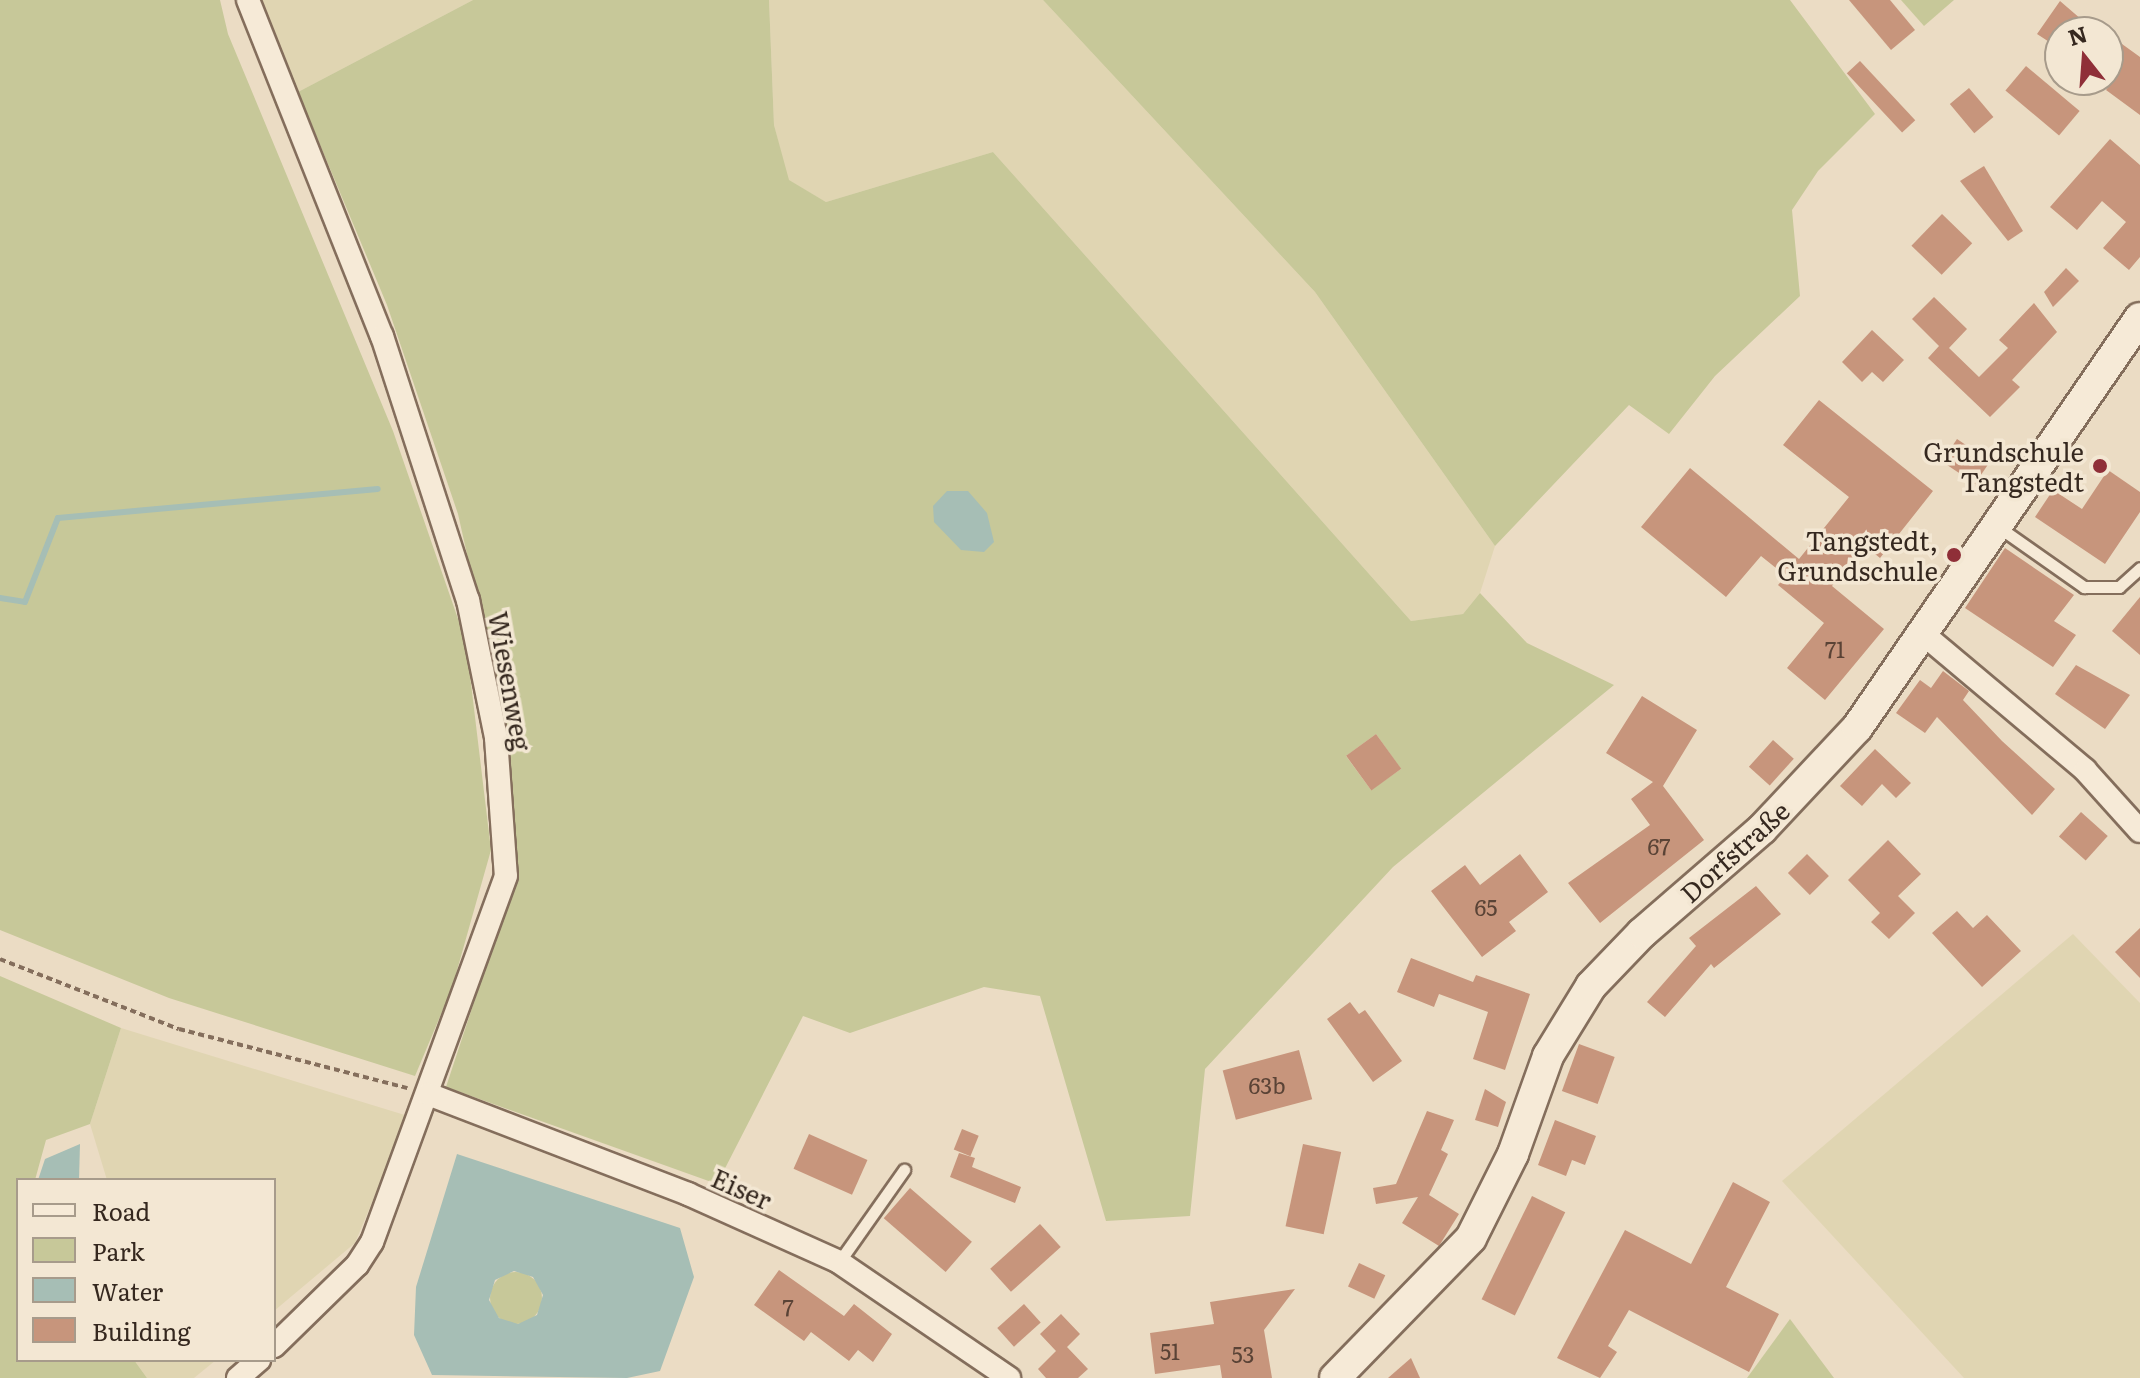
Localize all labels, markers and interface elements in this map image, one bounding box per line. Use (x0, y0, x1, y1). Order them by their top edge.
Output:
north arrow (2044, 16, 2124, 96)
text: N (2064, 16, 2091, 53)
place label: Grundschule Tangstedt (1923, 435, 2084, 496)
marker: Grundschule Tangstedt (2091, 457, 2109, 475)
place label: Tangstedt, Grundschule (1777, 524, 1938, 586)
marker: Tangstedt, Grundschule (1945, 546, 1963, 564)
street label: Wiesenweg (483, 609, 539, 753)
house number: 71 (1825, 636, 1845, 662)
street label: Dorfstraße (1673, 794, 1795, 908)
house number: 67 (1648, 833, 1670, 859)
house number: 65 (1475, 894, 1497, 920)
house number: 63b (1248, 1072, 1286, 1098)
street label: Eiser (707, 1161, 777, 1215)
legend (16, 1178, 276, 1362)
text: Road (92, 1193, 150, 1228)
text: Park (92, 1233, 145, 1268)
text: Water (92, 1273, 163, 1308)
house number: 7 (782, 1294, 794, 1320)
text: Building (92, 1313, 191, 1348)
house number: 51 (1160, 1338, 1180, 1364)
house number: 53 (1231, 1341, 1255, 1367)

